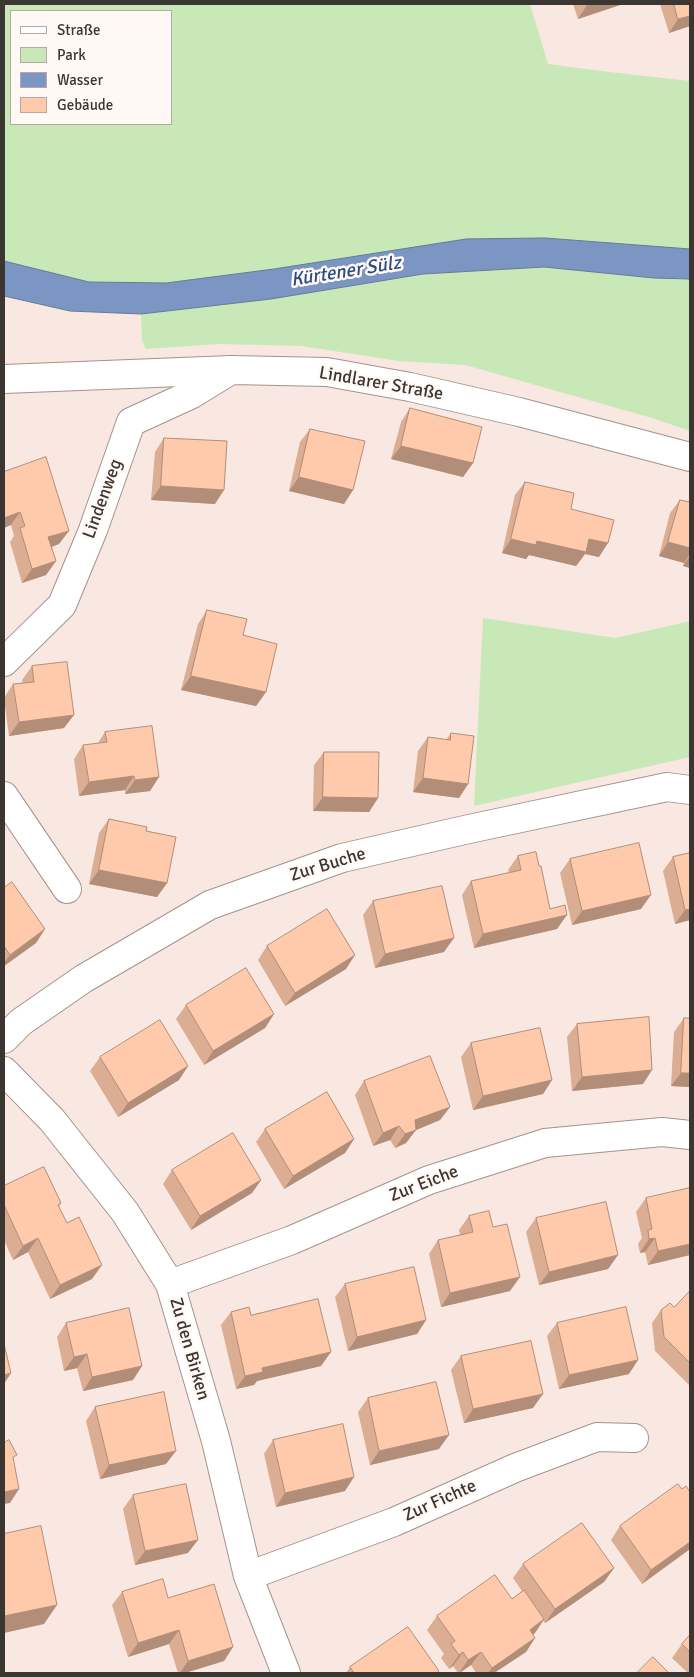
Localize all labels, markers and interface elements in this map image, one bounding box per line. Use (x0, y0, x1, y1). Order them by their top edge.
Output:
legend (10, 10, 172, 125)
text: Straße (57, 21, 101, 39)
text: Park (57, 46, 86, 64)
text: Wasser (57, 71, 103, 89)
text: Gebäude (57, 96, 113, 114)
water label: Kürtener Sülz (289, 252, 403, 292)
street label: Lindlarer Straße (317, 362, 445, 406)
street label: Lindenweg (79, 456, 127, 542)
street label: Zur Buche (288, 843, 368, 887)
street label: Zur Eiche (386, 1161, 462, 1207)
street label: Zu den Birken (164, 1295, 214, 1403)
street label: Zur Fichte (400, 1475, 480, 1527)

